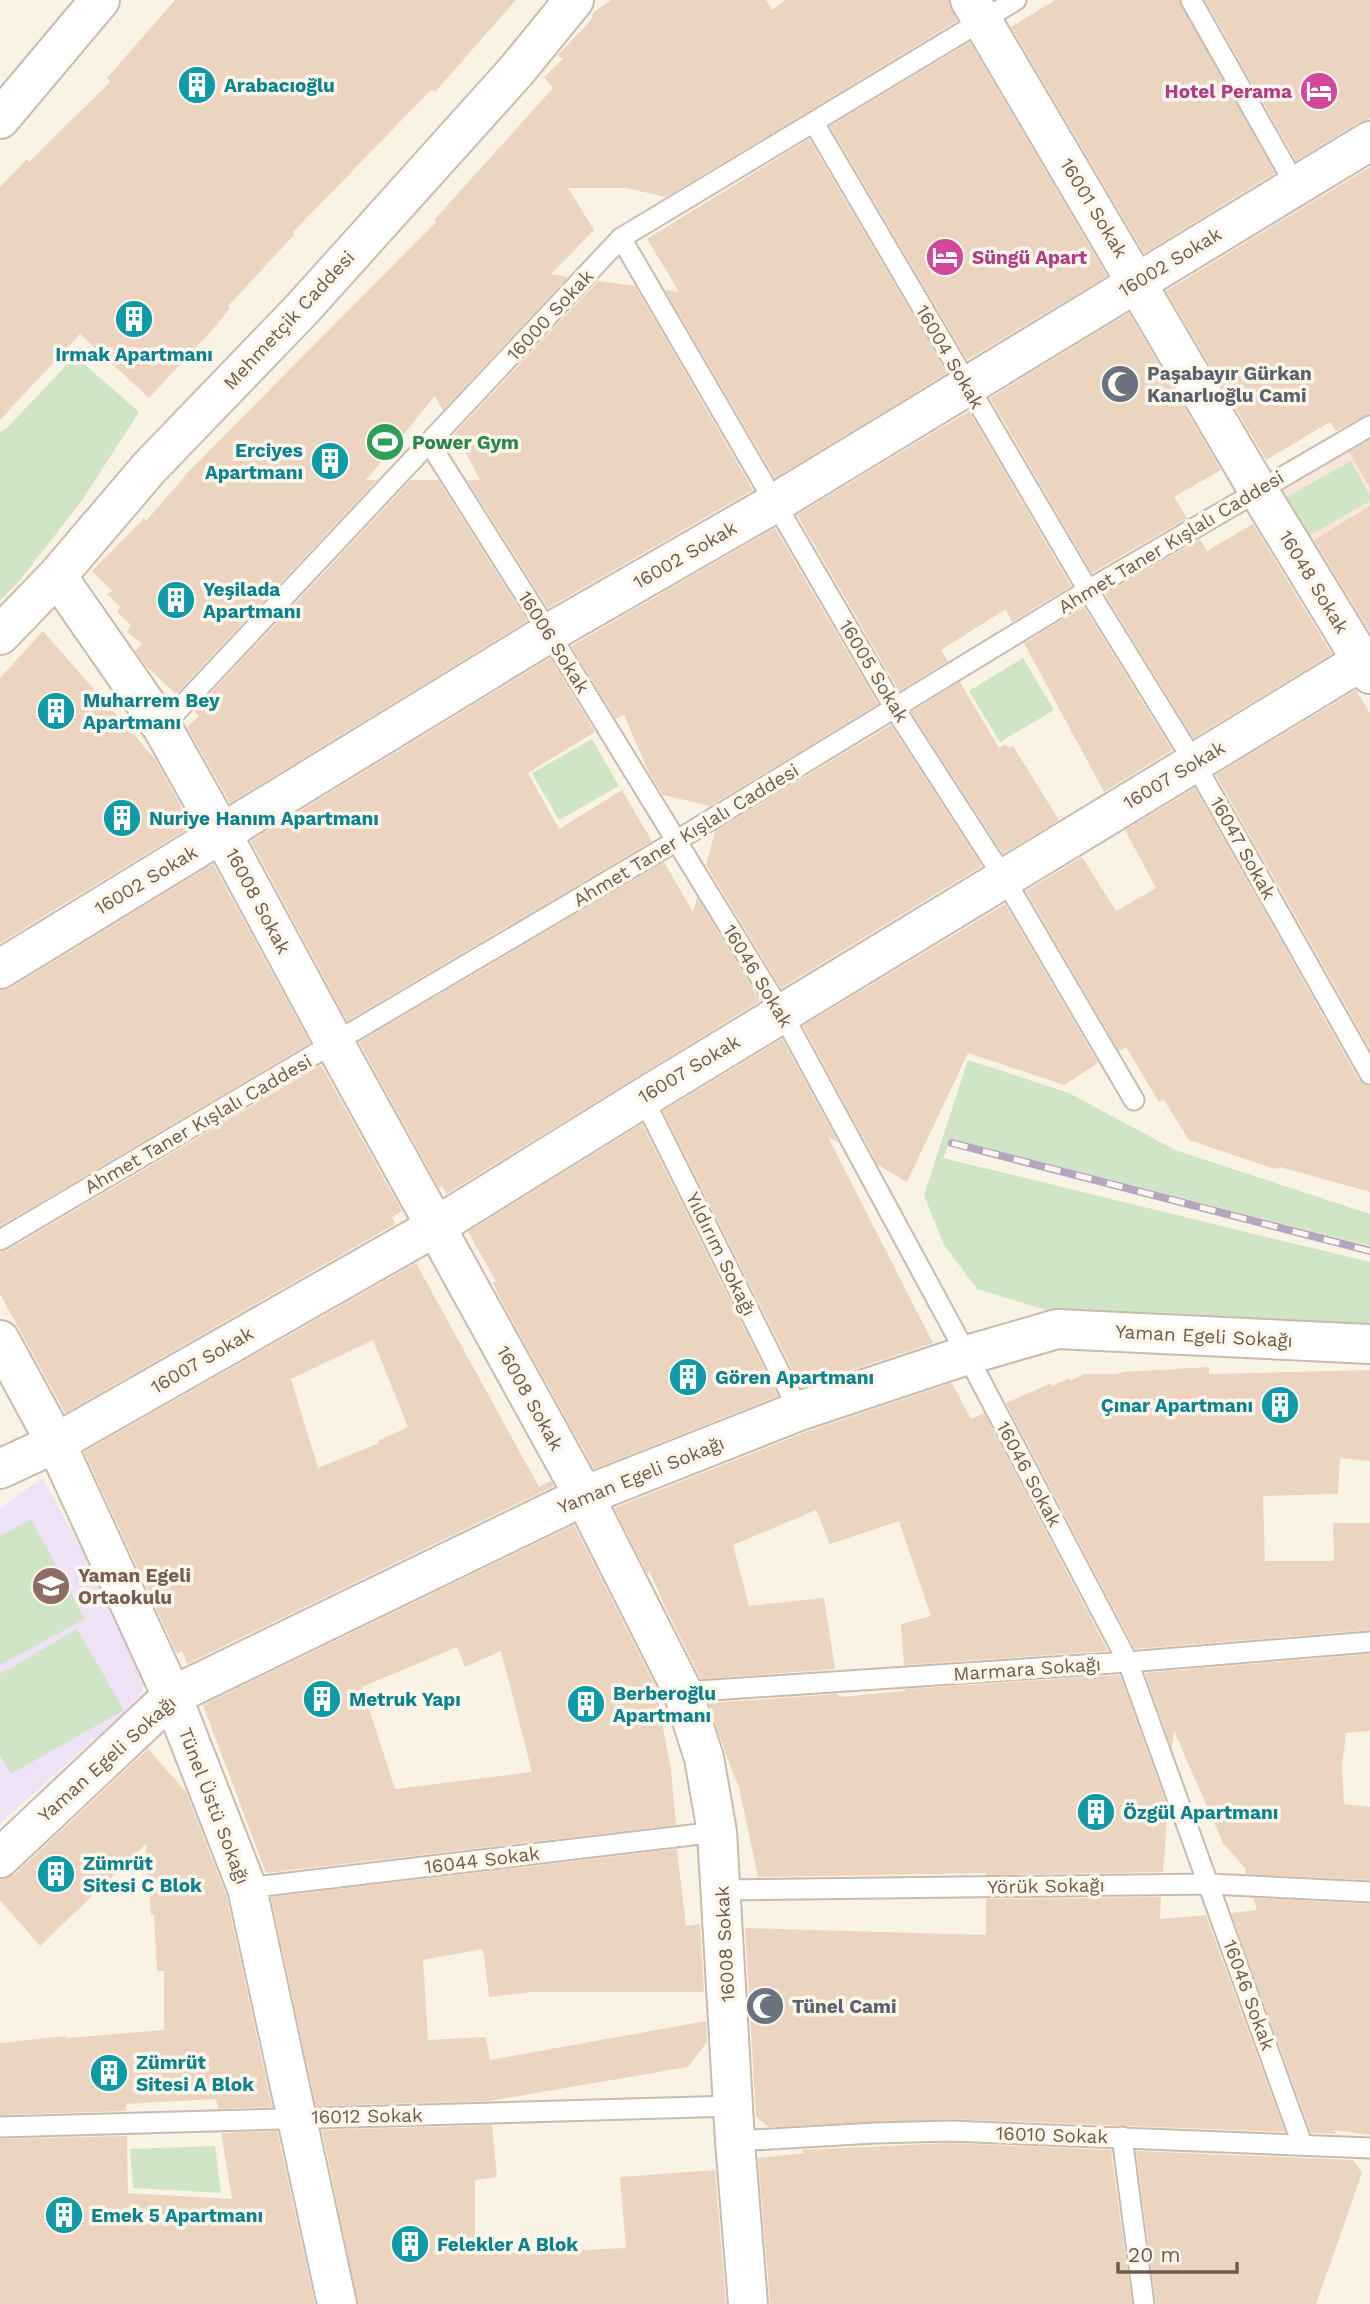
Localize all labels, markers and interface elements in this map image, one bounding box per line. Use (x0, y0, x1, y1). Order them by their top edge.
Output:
building icon: Arabacıoğlu (176, 64, 218, 106)
hotel icon: Hotel Perama (1298, 70, 1340, 112)
place label: Arabacıoğlu (224, 74, 335, 97)
place label: Hotel Perama (1165, 80, 1292, 103)
street label: 16001 Sokak (1055, 154, 1133, 262)
street label: 16002 Sokak (1114, 222, 1226, 302)
hotel icon: Süngü Apart (924, 236, 966, 278)
street label: Mehmetçik Caddesi (219, 246, 359, 394)
place label: Süngü Apart (972, 246, 1088, 269)
street label: 16000 Sokak (502, 264, 598, 365)
building icon: Irmak Apartmanı (113, 298, 155, 340)
street label: 16004 Sokak (911, 301, 989, 413)
place label: Irmak Apartmanı (55, 343, 213, 366)
place label: Paşabayır Gürkan Kanarlıoğlu Cami (1147, 362, 1312, 407)
mosque icon: Paşabayır Gürkan Kanarlıoğlu Cami (1099, 363, 1141, 405)
sports icon: Power Gym (364, 421, 406, 463)
place label: Power Gym (412, 431, 519, 454)
place label: Erciyes Apartmanı (205, 439, 303, 484)
building icon: Erciyes Apartmanı (309, 440, 351, 482)
street label: Ahmet Taner Kışlalı Caddesi (1054, 465, 1288, 619)
street label: 16002 Sokak (629, 516, 741, 594)
street label: 16048 Sokak (1274, 526, 1354, 638)
place label: Yeşilada Apartmanı (203, 578, 301, 623)
building icon: Yeşilada Apartmanı (155, 579, 197, 621)
street label: 16006 Sokak (513, 587, 595, 698)
street label: 16005 Sokak (834, 615, 914, 727)
place label: Muharrem Bey Apartmanı (83, 689, 220, 734)
building icon: Muharrem Bey Apartmanı (35, 690, 77, 732)
street label: 16007 Sokak (1119, 736, 1229, 814)
street label: Ahmet Taner Kışlalı Caddesi (569, 758, 803, 912)
street label: 16047 Sokak (1205, 793, 1281, 903)
building icon: Nuriye Hanım Apartmanı (101, 797, 143, 839)
place label: Nuriye Hanım Apartmanı (149, 807, 379, 830)
street label: 16002 Sokak (90, 840, 202, 920)
street label: 16008 Sokak (221, 844, 296, 958)
street label: 16046 Sokak (718, 920, 798, 1032)
street label: 16007 Sokak (634, 1030, 744, 1108)
street label: Ahmet Taner Kışlalı Caddesi (80, 1049, 316, 1199)
street label: Yıldırım Sokağı (681, 1188, 761, 1320)
street label: Yaman Egeli Sokağı (1115, 1320, 1293, 1352)
street label: 16007 Sokak (147, 1321, 258, 1399)
street label: 16008 Sokak (492, 1341, 568, 1455)
building icon: Gören Apartmanı (667, 1356, 709, 1398)
place label: Gören Apartmanı (715, 1366, 874, 1389)
building icon: Çınar Apartmanı (1259, 1384, 1301, 1426)
place label: Çınar Apartmanı (1101, 1394, 1253, 1417)
street label: 16046 Sokak (992, 1417, 1067, 1531)
street label: Yaman Egeli Sokağı (554, 1431, 728, 1519)
place label: Yaman Egeli Ortaokulu (78, 1564, 191, 1609)
school or university icon: Yaman Egeli Ortaokulu (30, 1565, 72, 1607)
street label: Marmara Sokağı (952, 1652, 1102, 1686)
building icon: Metruk Yapı (301, 1678, 343, 1720)
place label: Berberoğlu Apartmanı (613, 1682, 716, 1727)
building icon: Berberoğlu Apartmanı (565, 1683, 607, 1725)
place label: Metruk Yapı (349, 1688, 461, 1711)
street label: Yaman Egeli Sokağı (33, 1691, 181, 1827)
street label: Tünel Üstü Sokağı (174, 1724, 254, 1888)
building icon: Özgül Apartmanı (1075, 1791, 1117, 1833)
place label: Özgül Apartmanı (1123, 1801, 1278, 1824)
street label: 16044 Sokak (423, 1841, 541, 1878)
place label: Zümrüt Sitesi C Blok (83, 1852, 202, 1897)
building icon: Zümrüt Sitesi C Blok (35, 1853, 77, 1895)
street label: Yörük Sokağı (987, 1873, 1105, 1899)
street label: 16008 Sokak (710, 1885, 740, 2003)
street label: 16046 Sokak (1218, 1937, 1280, 2054)
mosque icon: Tünel Cami (744, 1985, 786, 2027)
place label: Tünel Cami (792, 1995, 897, 2018)
place label: Zümrüt Sitesi A Blok (136, 2051, 254, 2096)
building icon: Zümrüt Sitesi A Blok (88, 2052, 130, 2094)
street label: 16012 Sokak (311, 2104, 423, 2128)
street label: 16010 Sokak (996, 2122, 1109, 2148)
building icon: Emek 5 Apartmanı (43, 2194, 85, 2236)
place label: Emek 5 Apartmanı (91, 2204, 263, 2227)
building icon: Felekler A Blok (389, 2223, 431, 2265)
scale bar (1118, 2230, 1237, 2274)
place label: Felekler A Blok (437, 2233, 578, 2256)
text: 20 m (1128, 2242, 1180, 2267)

